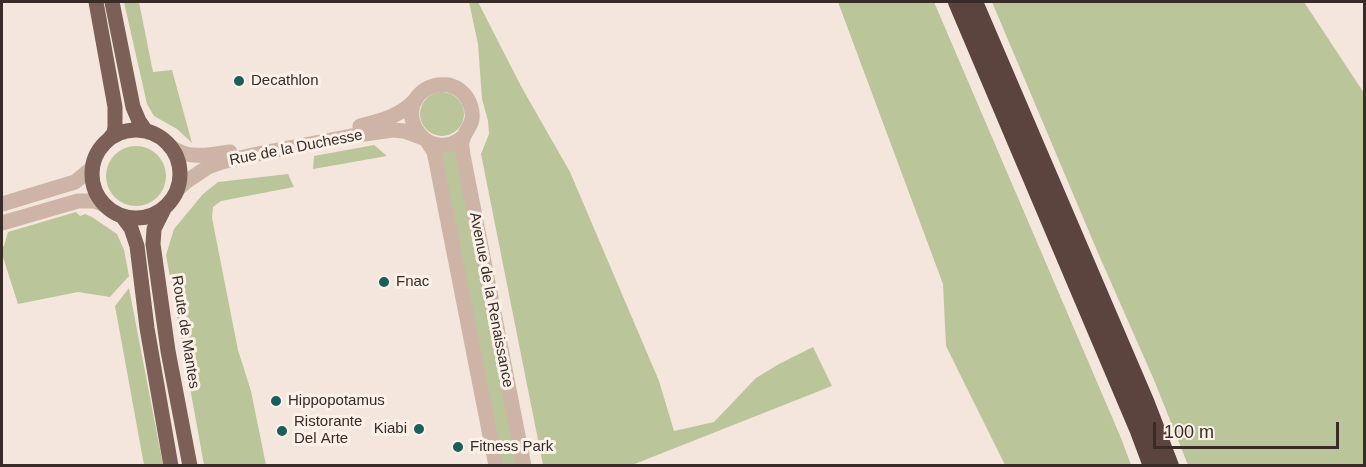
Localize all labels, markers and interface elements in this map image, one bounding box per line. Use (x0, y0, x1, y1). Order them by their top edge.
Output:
place label: Decathlon (251, 72, 319, 90)
marker: Decathlon (232, 74, 246, 88)
street label: Rue de la Duchesse (228, 126, 364, 170)
street label: Avenue de la Renaissance (465, 211, 517, 389)
place label: Fnac (396, 273, 429, 291)
street label: Route de Mantes (167, 274, 203, 390)
marker: Fnac (377, 275, 391, 289)
place label: Hippopotamus (288, 392, 385, 410)
marker: Hippopotamus (269, 394, 283, 408)
scale bar (1156, 410, 1342, 448)
place label: Ristorante Del Arte (294, 413, 362, 448)
place label: Kiabi (374, 420, 407, 438)
marker: Kiabi (412, 422, 426, 436)
text: 100 m (1164, 422, 1214, 442)
marker: Ristorante Del Arte (275, 424, 289, 438)
place label: Fitness Park (470, 438, 553, 456)
marker: Fitness Park (451, 440, 465, 454)

